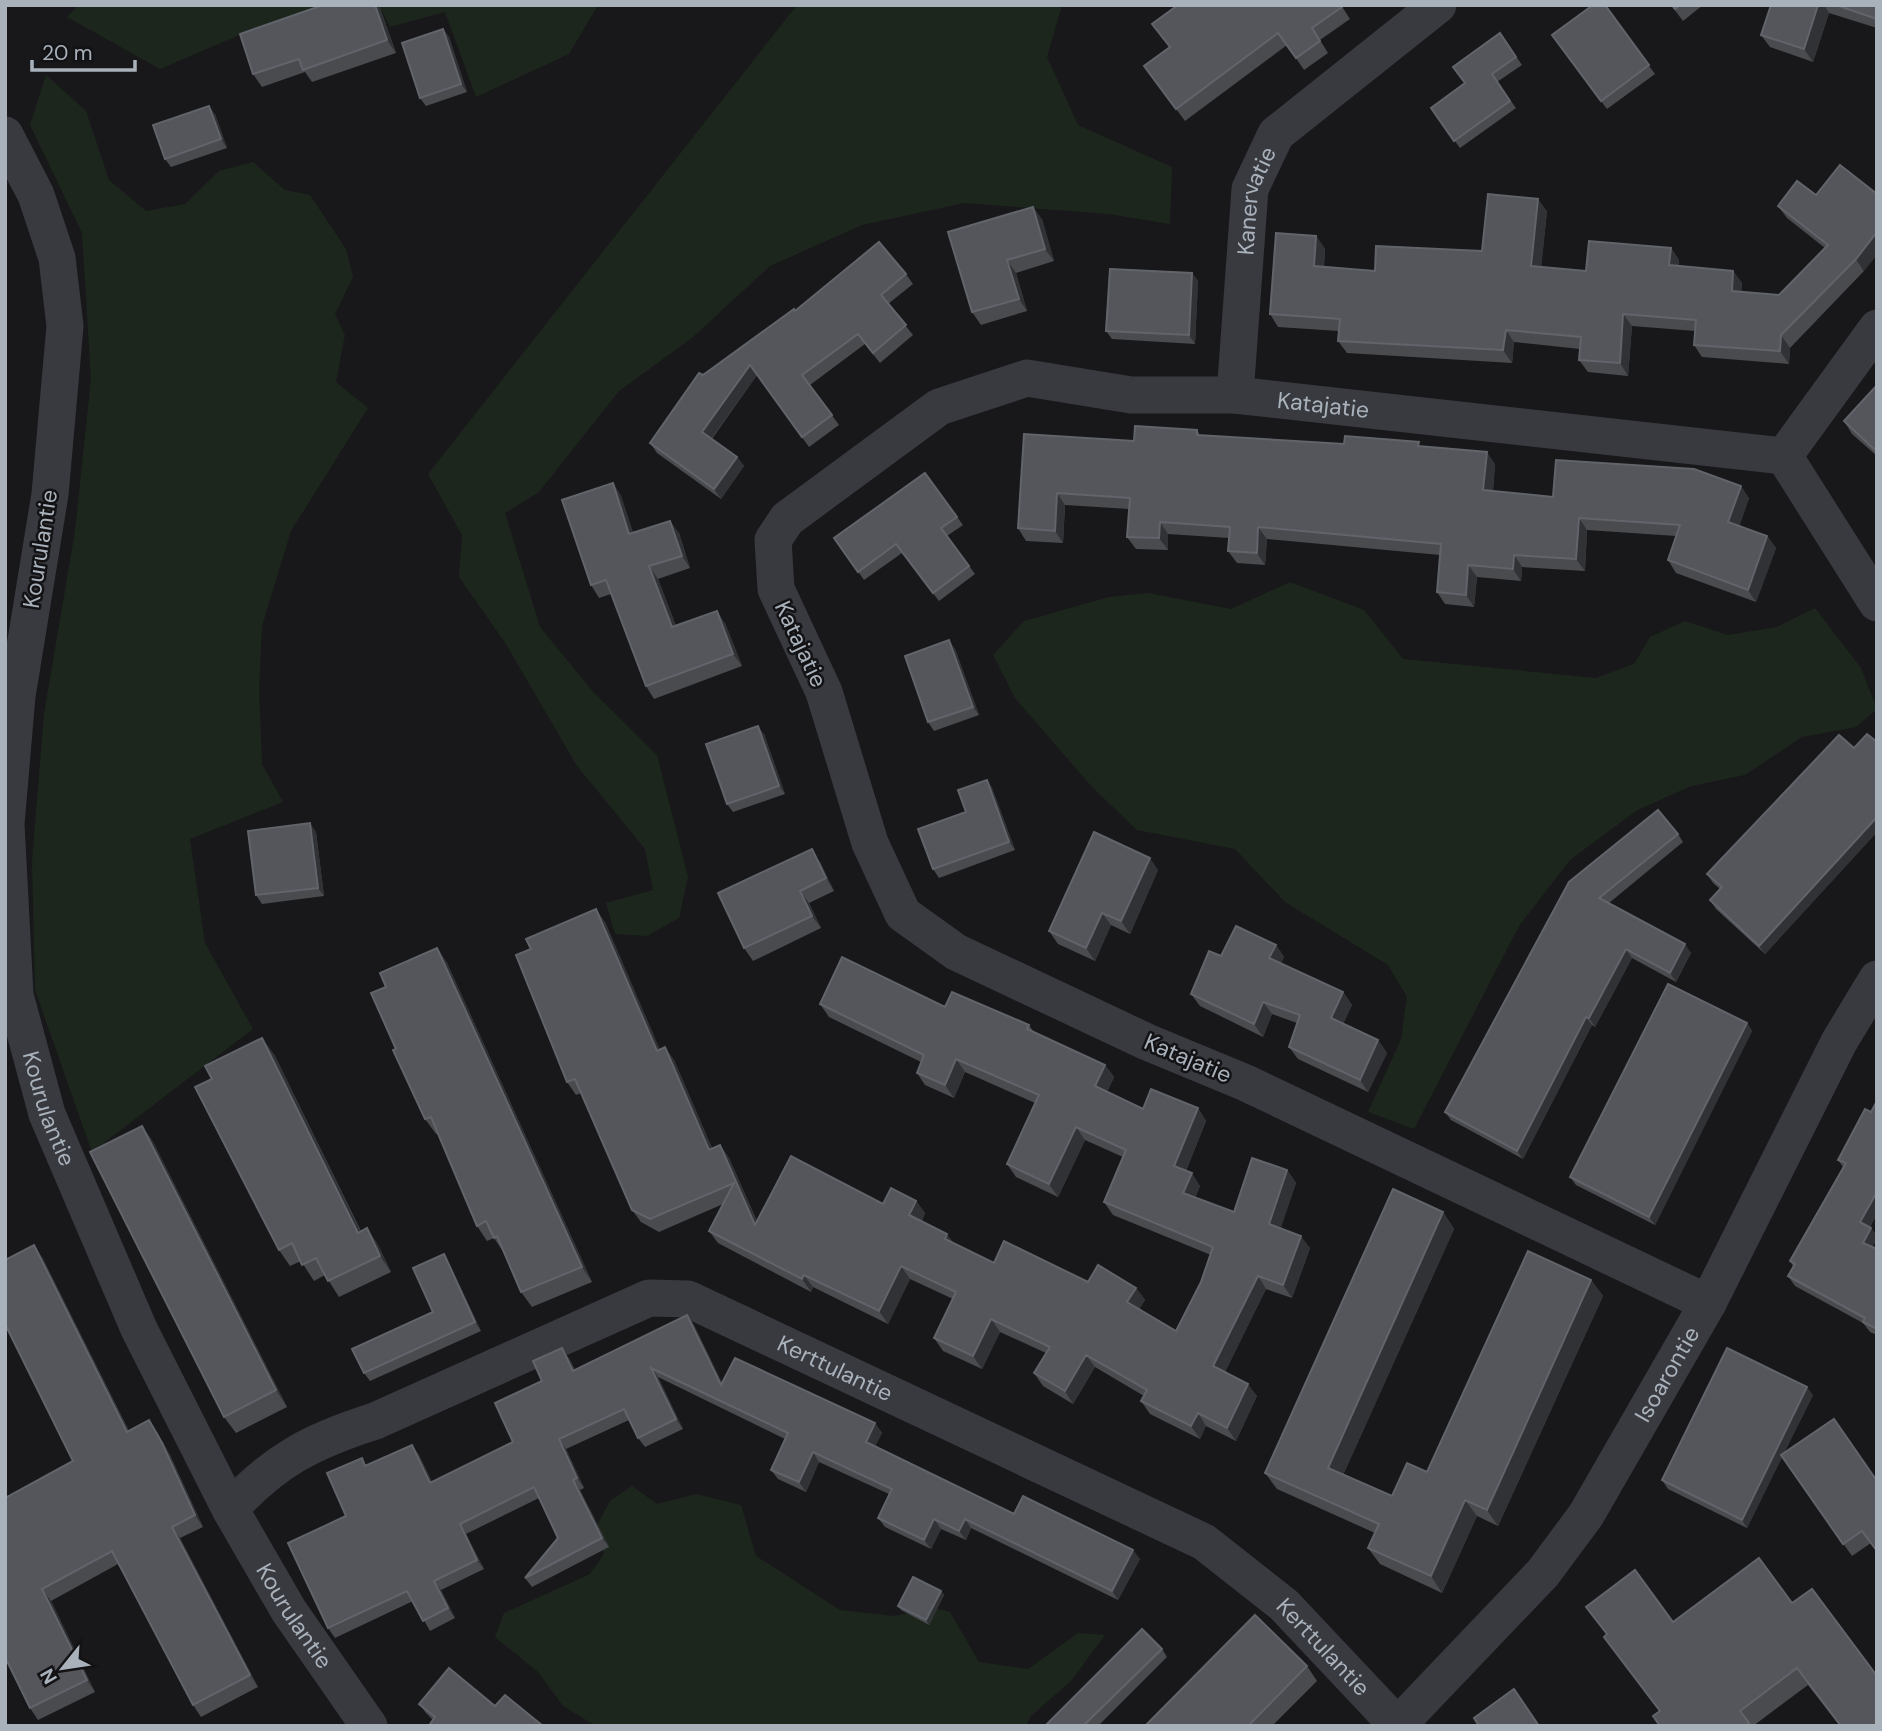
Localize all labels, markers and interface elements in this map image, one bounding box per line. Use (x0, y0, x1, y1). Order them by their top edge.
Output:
scale bar (32, 28, 135, 72)
text: 20 m (42, 39, 93, 67)
street label: Kanervatie (1230, 142, 1283, 256)
street label: Katajatie (1276, 385, 1371, 425)
street label: Kourulantie (16, 488, 64, 610)
street label: Katajatie (768, 596, 834, 692)
street label: Katajatie (1140, 1026, 1236, 1090)
street label: Kourulantie (16, 1048, 82, 1171)
street label: Isoarontie (1628, 1321, 1706, 1428)
street label: Kerttulantie (773, 1328, 898, 1408)
street label: Kourulantie (250, 1558, 339, 1674)
street label: Kerttulantie (1270, 1591, 1377, 1702)
north arrow (28, 1633, 98, 1703)
text: N (34, 1664, 63, 1689)

